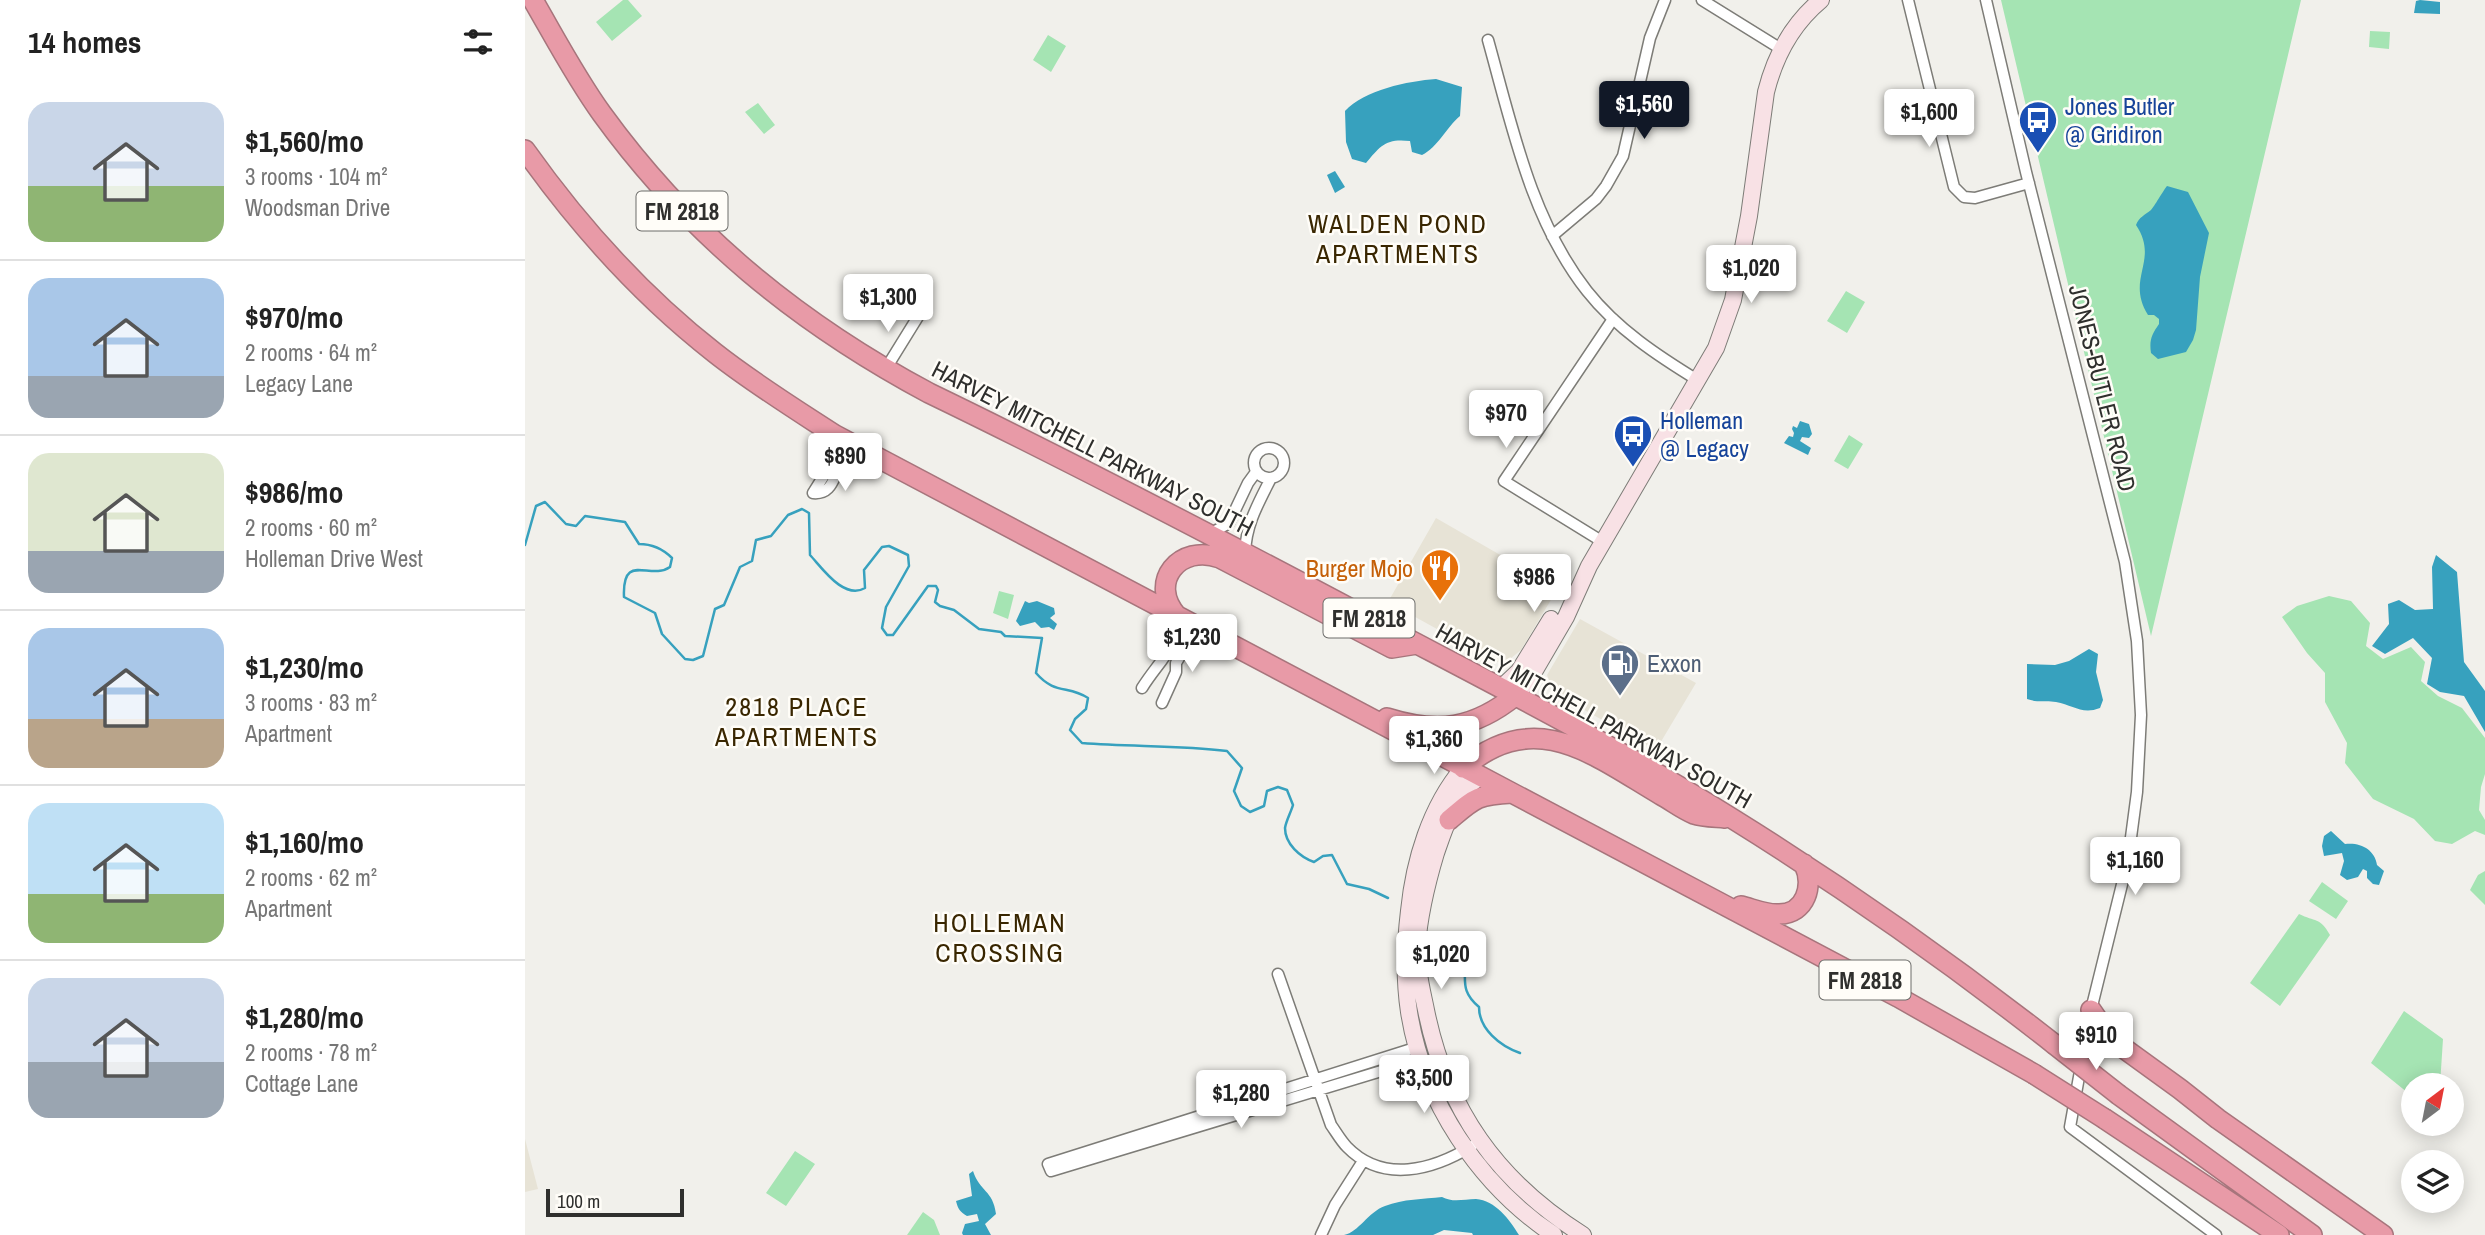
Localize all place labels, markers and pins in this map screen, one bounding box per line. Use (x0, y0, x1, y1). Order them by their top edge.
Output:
pin: $1,560 (1587, 82, 1701, 141)
pin: $1,600 (1872, 90, 1986, 149)
place label: Jones Butler @ Gridiron (2065, 90, 2175, 150)
bus stop icon: Jones Butler @ Gridiron (2017, 99, 2059, 154)
pin: $1,020 (1694, 246, 1808, 305)
pin: $1,300 (831, 274, 945, 334)
pin: $970 (1465, 391, 1547, 450)
place label: Holleman @ Legacy (1660, 404, 1749, 464)
bus stop icon: Holleman @ Legacy (1612, 413, 1654, 468)
pin: $890 (804, 434, 886, 493)
restaurant icon: Burger Mojo (1419, 547, 1461, 602)
place label: Burger Mojo (1306, 552, 1413, 584)
pin: $986 (1493, 554, 1575, 614)
pin: $1,230 (1135, 614, 1249, 674)
fuel station icon: Exxon (1599, 642, 1641, 697)
place label: Exxon (1647, 647, 1702, 679)
pin: $1,360 (1377, 716, 1491, 776)
pin: $1,160 (2078, 838, 2192, 897)
pin: $1,020 (1384, 932, 1498, 991)
pin: $910 (2055, 1012, 2137, 1072)
pin: $3,500 (1367, 1056, 1481, 1115)
pin: $1,280 (1184, 1070, 1298, 1130)

